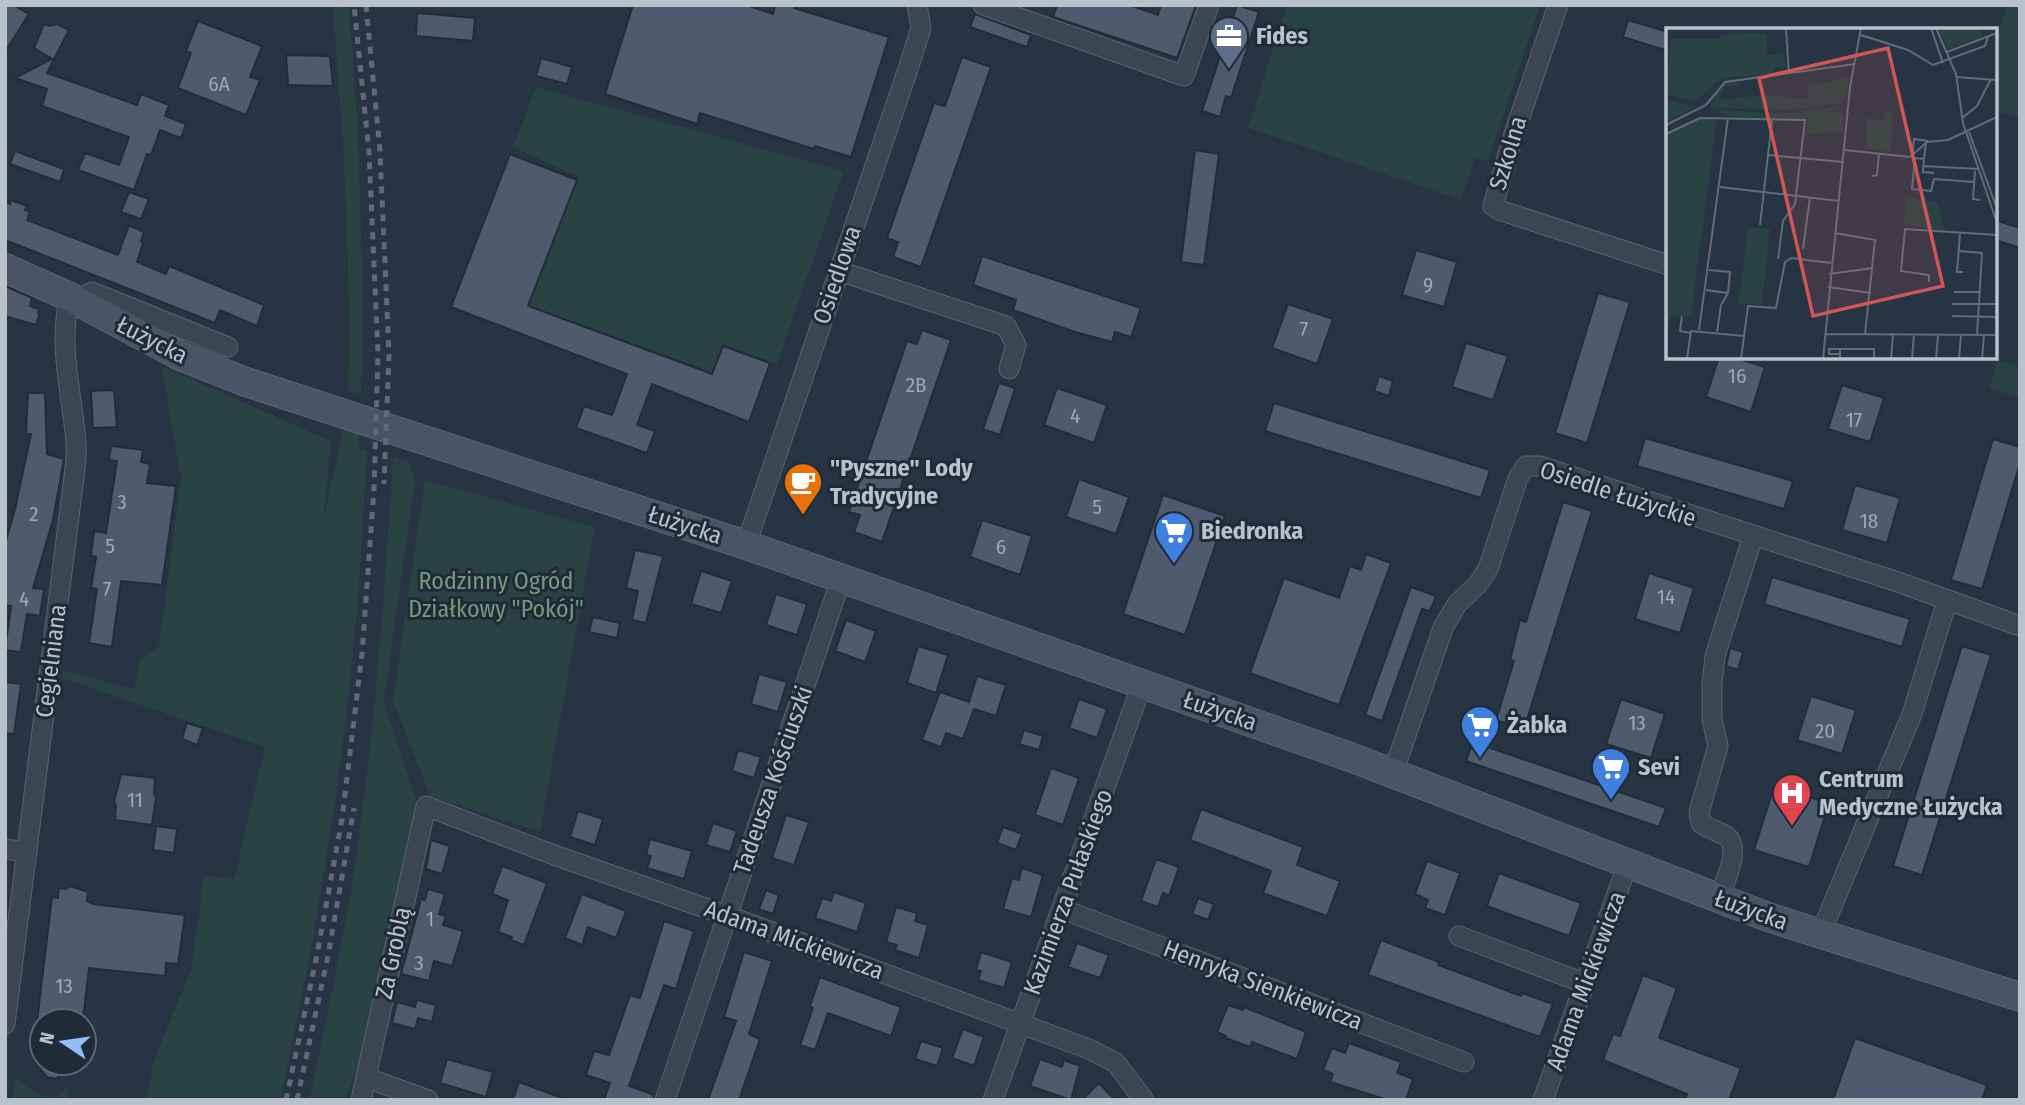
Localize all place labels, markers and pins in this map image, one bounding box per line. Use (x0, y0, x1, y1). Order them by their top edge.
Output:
office icon: Fides (1208, 15, 1250, 70)
place label: Fides (1256, 22, 1308, 50)
place label: "Pyszne" Lody Tradycyjne (830, 454, 973, 510)
cafe icon: "Pyszne" Lody Tradycyjne (782, 461, 824, 516)
supermarket icon: Biedronka (1153, 510, 1195, 565)
place label: Biedronka (1201, 517, 1303, 545)
supermarket icon: Żabka (1459, 704, 1501, 759)
place label: Żabka (1507, 710, 1567, 739)
supermarket icon: Sevi (1590, 746, 1632, 801)
place label: Sevi (1638, 753, 1680, 781)
place label: Centrum Medyczne Łużycka (1819, 765, 2003, 821)
hospital icon: Centrum Medyczne Łużycka (1771, 772, 1813, 827)

